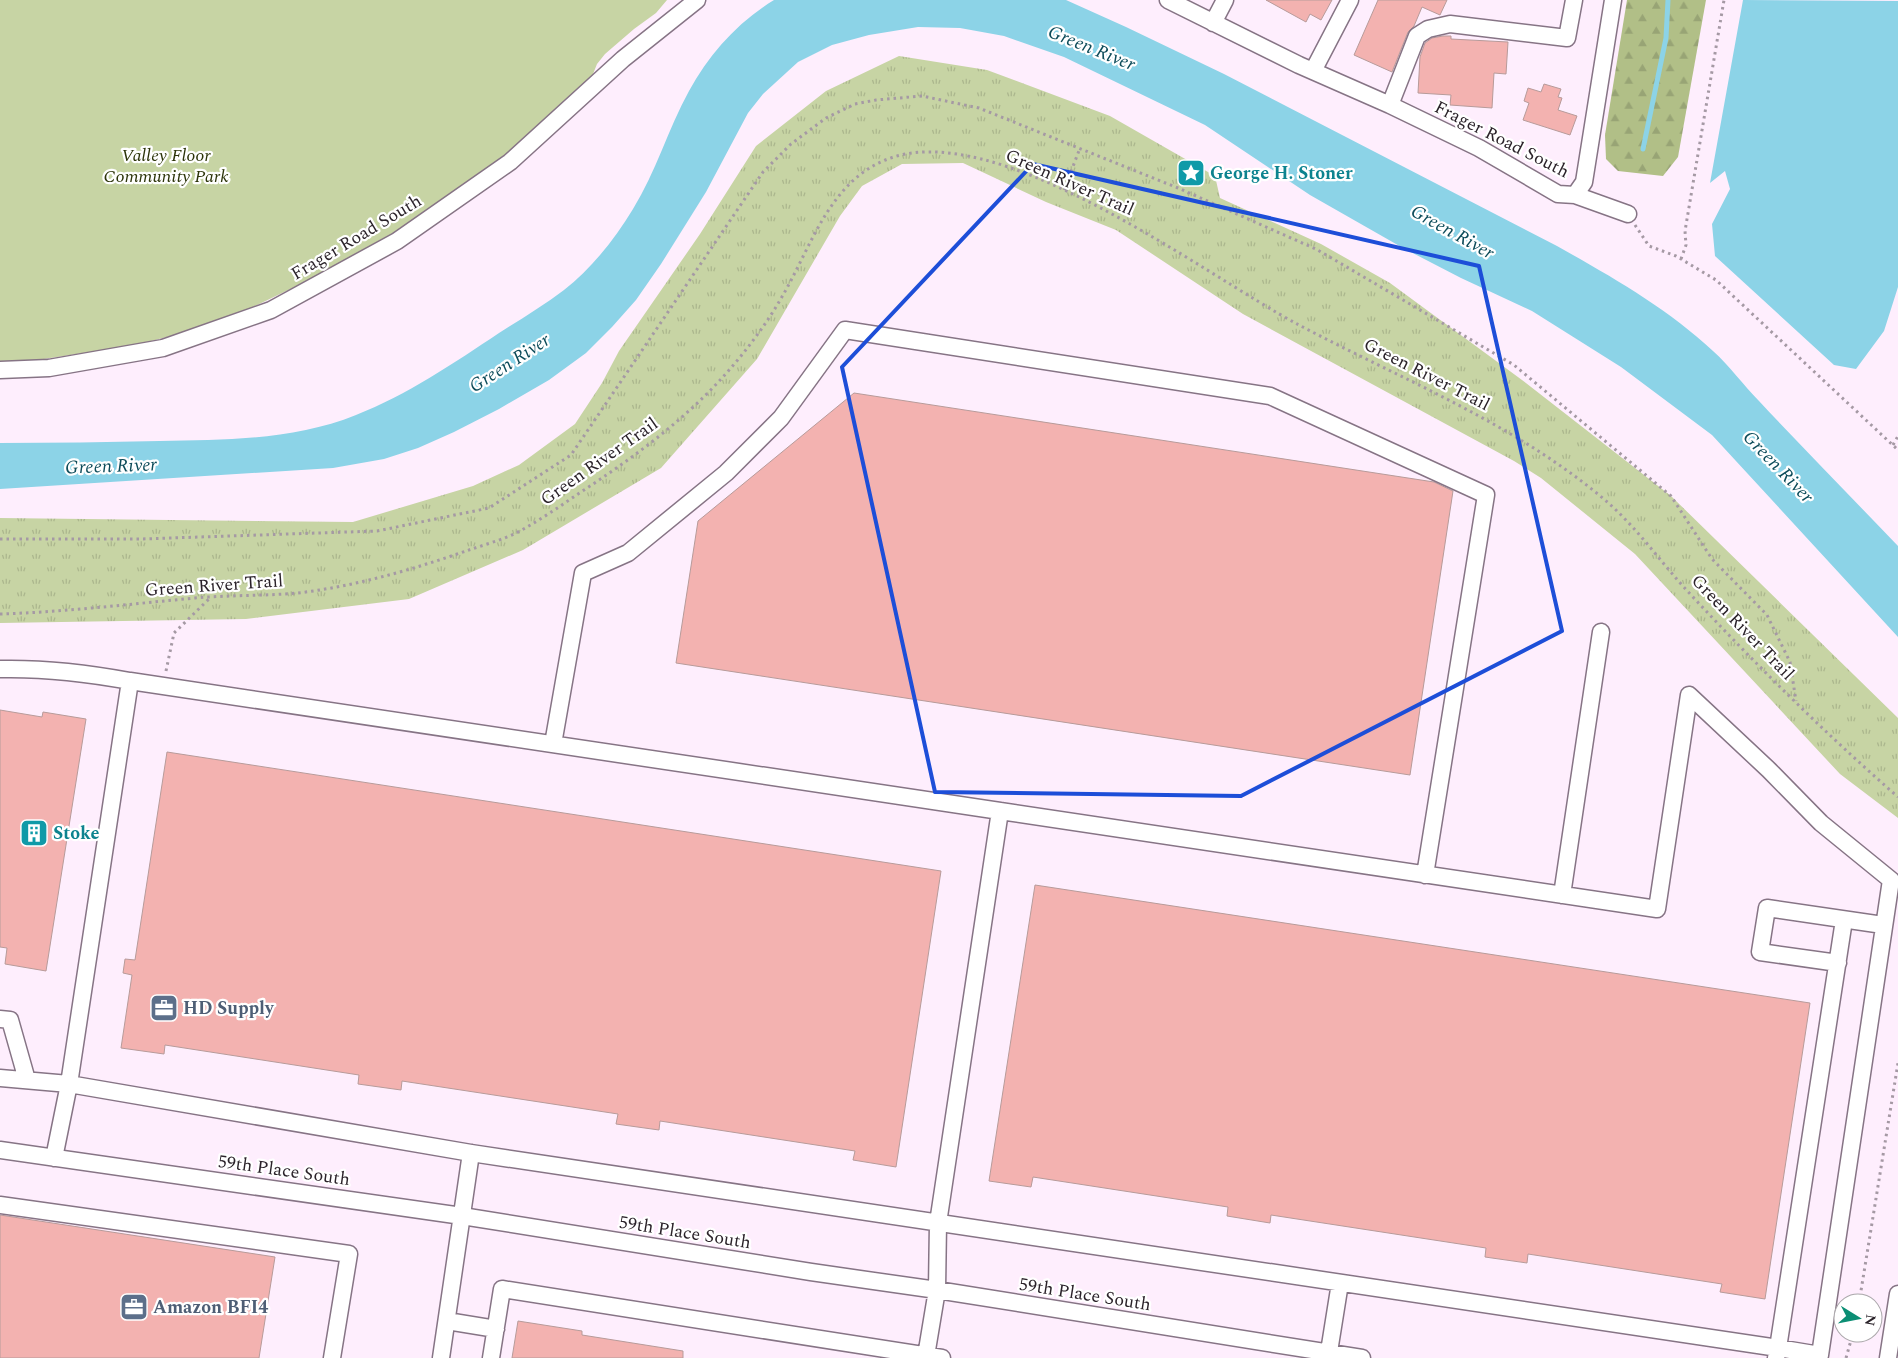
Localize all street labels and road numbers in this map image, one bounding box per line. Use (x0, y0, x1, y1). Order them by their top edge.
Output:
street label: Frager Road South (1430, 94, 1574, 185)
street label: Green River Trail (1001, 142, 1139, 223)
street label: Frager Road South (286, 188, 427, 287)
street label: Green River Trail (1359, 331, 1495, 418)
street label: Green River Trail (535, 411, 664, 512)
street label: Green River Trail (144, 567, 284, 604)
street label: Green River Trail (1685, 568, 1800, 687)
street label: 59th Place South (216, 1148, 352, 1193)
street label: 59th Place South (617, 1209, 753, 1256)
street label: 59th Place South (1017, 1271, 1153, 1318)

